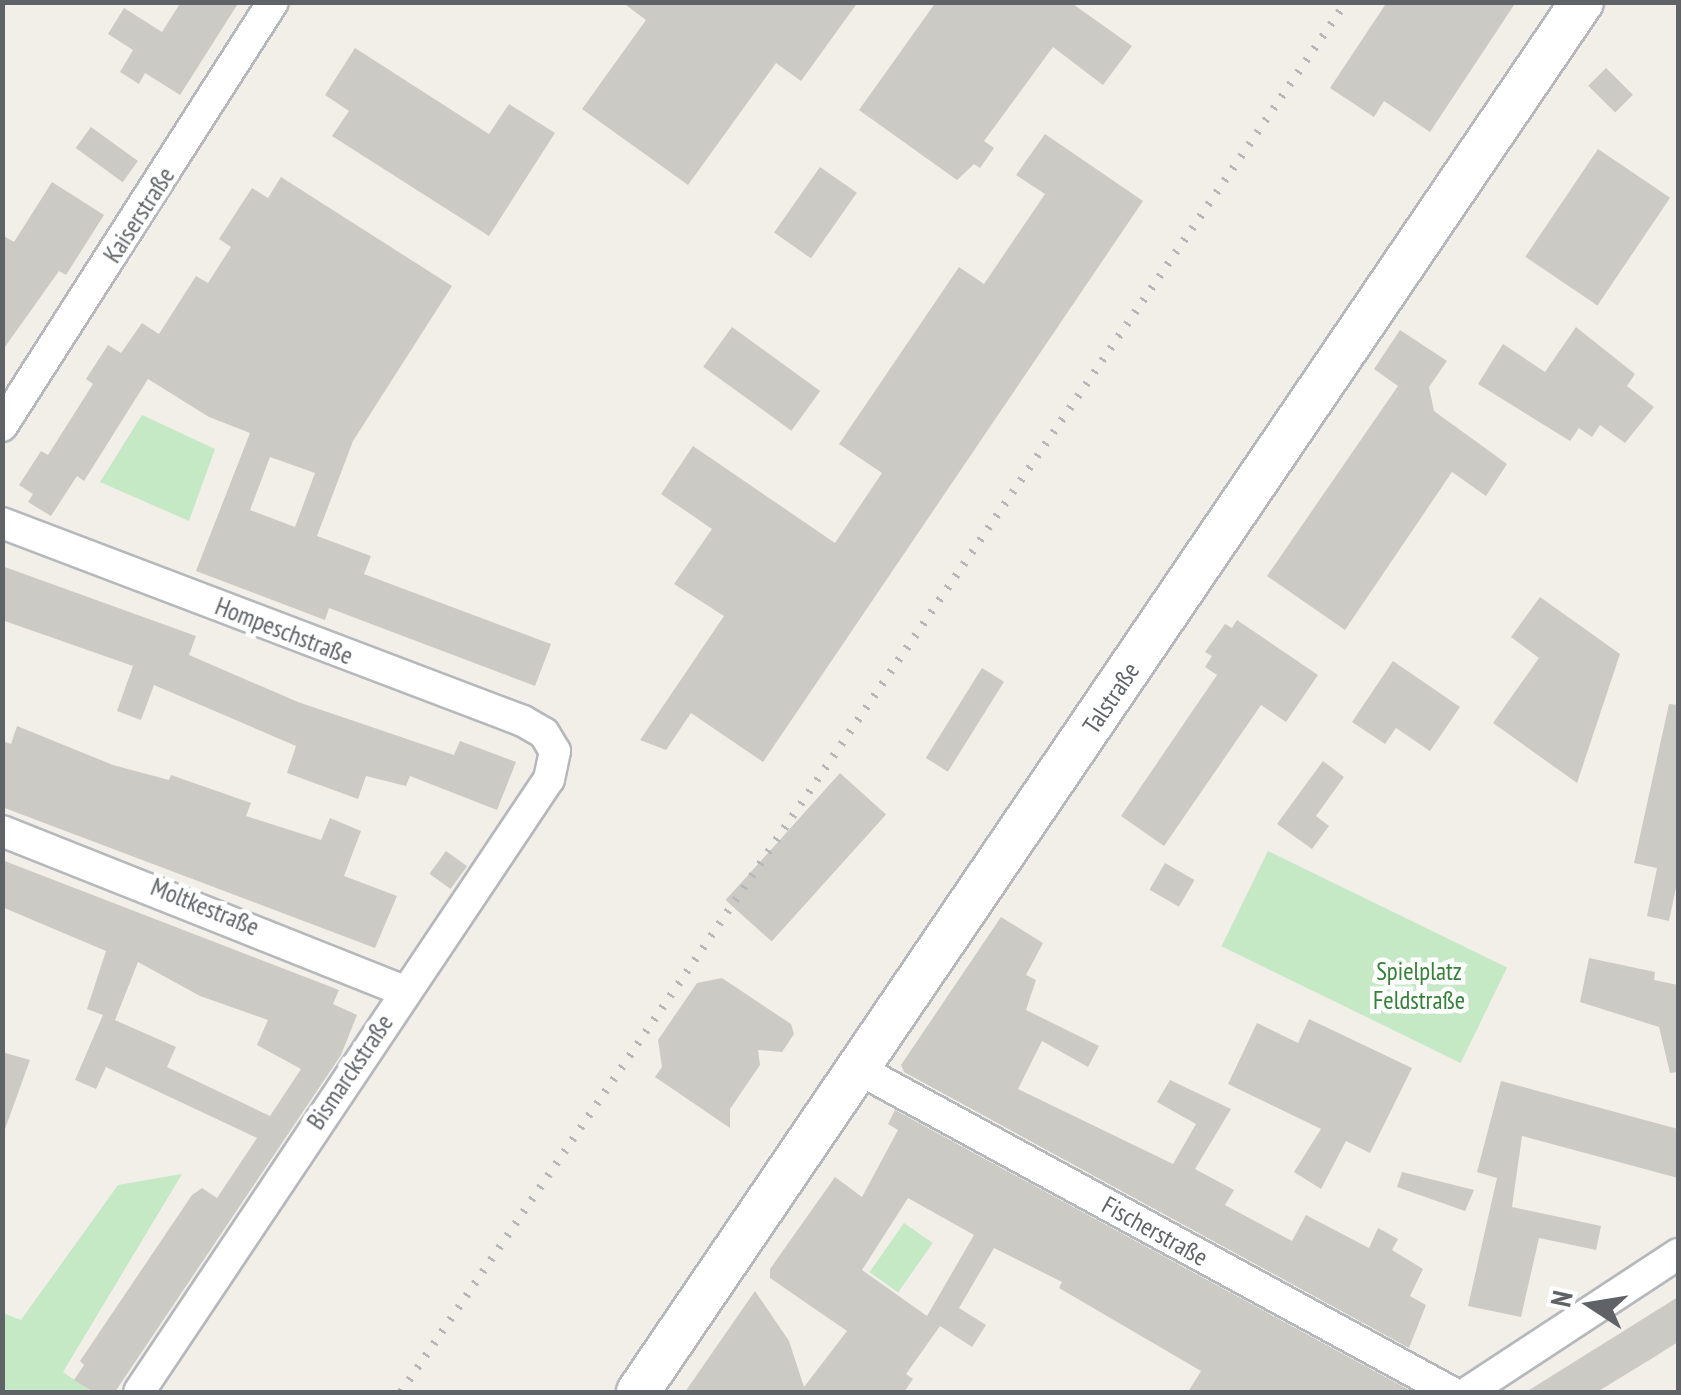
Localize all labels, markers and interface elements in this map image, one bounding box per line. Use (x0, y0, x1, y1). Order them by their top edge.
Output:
street label: Kaiserstraße (97, 162, 181, 268)
street label: Hompeschstraße (211, 591, 357, 671)
street label: Talstraße (1076, 657, 1146, 739)
street label: Moltkestraße (147, 872, 263, 942)
park label: Spielplatz Feldstraße (1373, 957, 1465, 1016)
street label: Bismarckstraße (301, 1009, 399, 1135)
street label: Fischerstraße (1097, 1190, 1213, 1272)
north arrow (1541, 1255, 1641, 1355)
text: N (1541, 1287, 1581, 1310)

